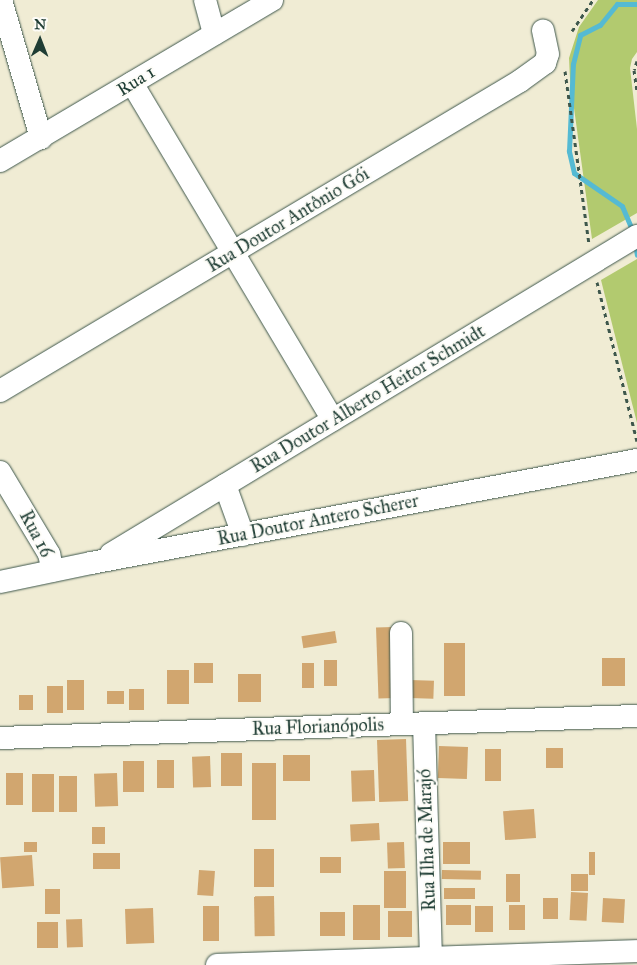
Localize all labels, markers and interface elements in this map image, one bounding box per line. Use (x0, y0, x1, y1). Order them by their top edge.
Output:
north arrow (15, 15, 65, 65)
text: N (34, 16, 46, 33)
street label: Rua 1 (113, 61, 159, 101)
street label: Rua Doutor Antônio Gói (203, 163, 373, 277)
street label: Rua Doutor Alberto Heitor Schmidt (247, 320, 489, 478)
street label: Rua Doutor Antero Scherer (216, 490, 420, 550)
street label: Rua 16 (15, 507, 57, 561)
street label: Rua Florianópolis (252, 714, 384, 740)
street label: Rua Ilha de Marajó (414, 769, 440, 911)

